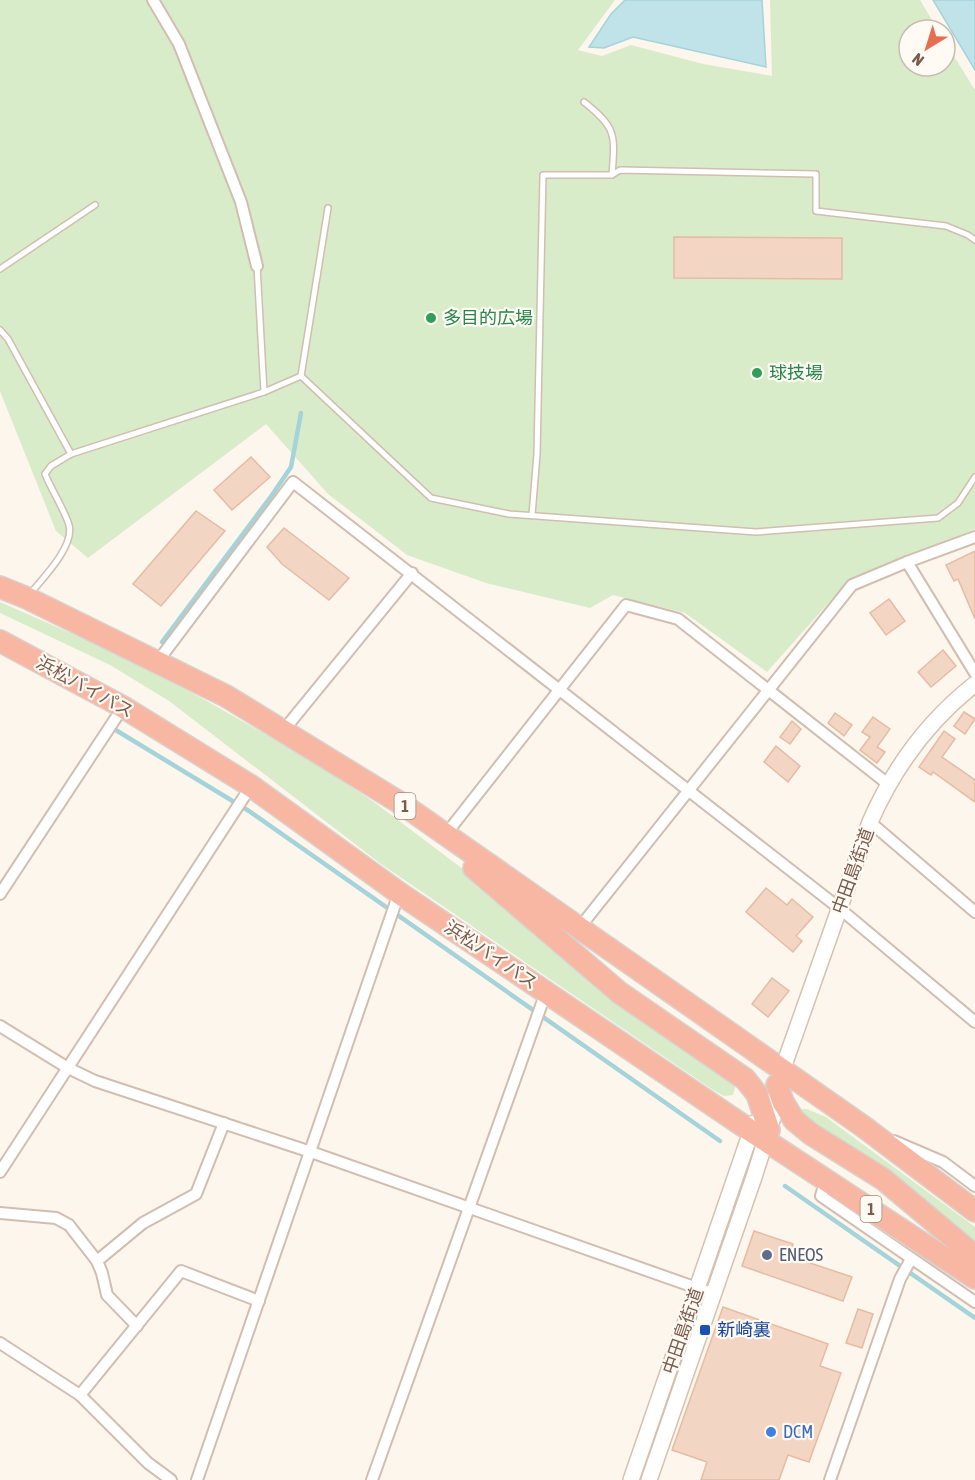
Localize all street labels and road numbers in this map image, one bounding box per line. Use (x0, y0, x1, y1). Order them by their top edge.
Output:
street label: 浜松バイパス (33, 651, 137, 722)
road number: 1 (394, 793, 416, 819)
street label: 中田島街道 (827, 825, 878, 917)
street label: 浜松バイパス (441, 916, 542, 993)
road number: 1 (860, 1196, 882, 1222)
street label: 中田島街道 (658, 1285, 707, 1377)

